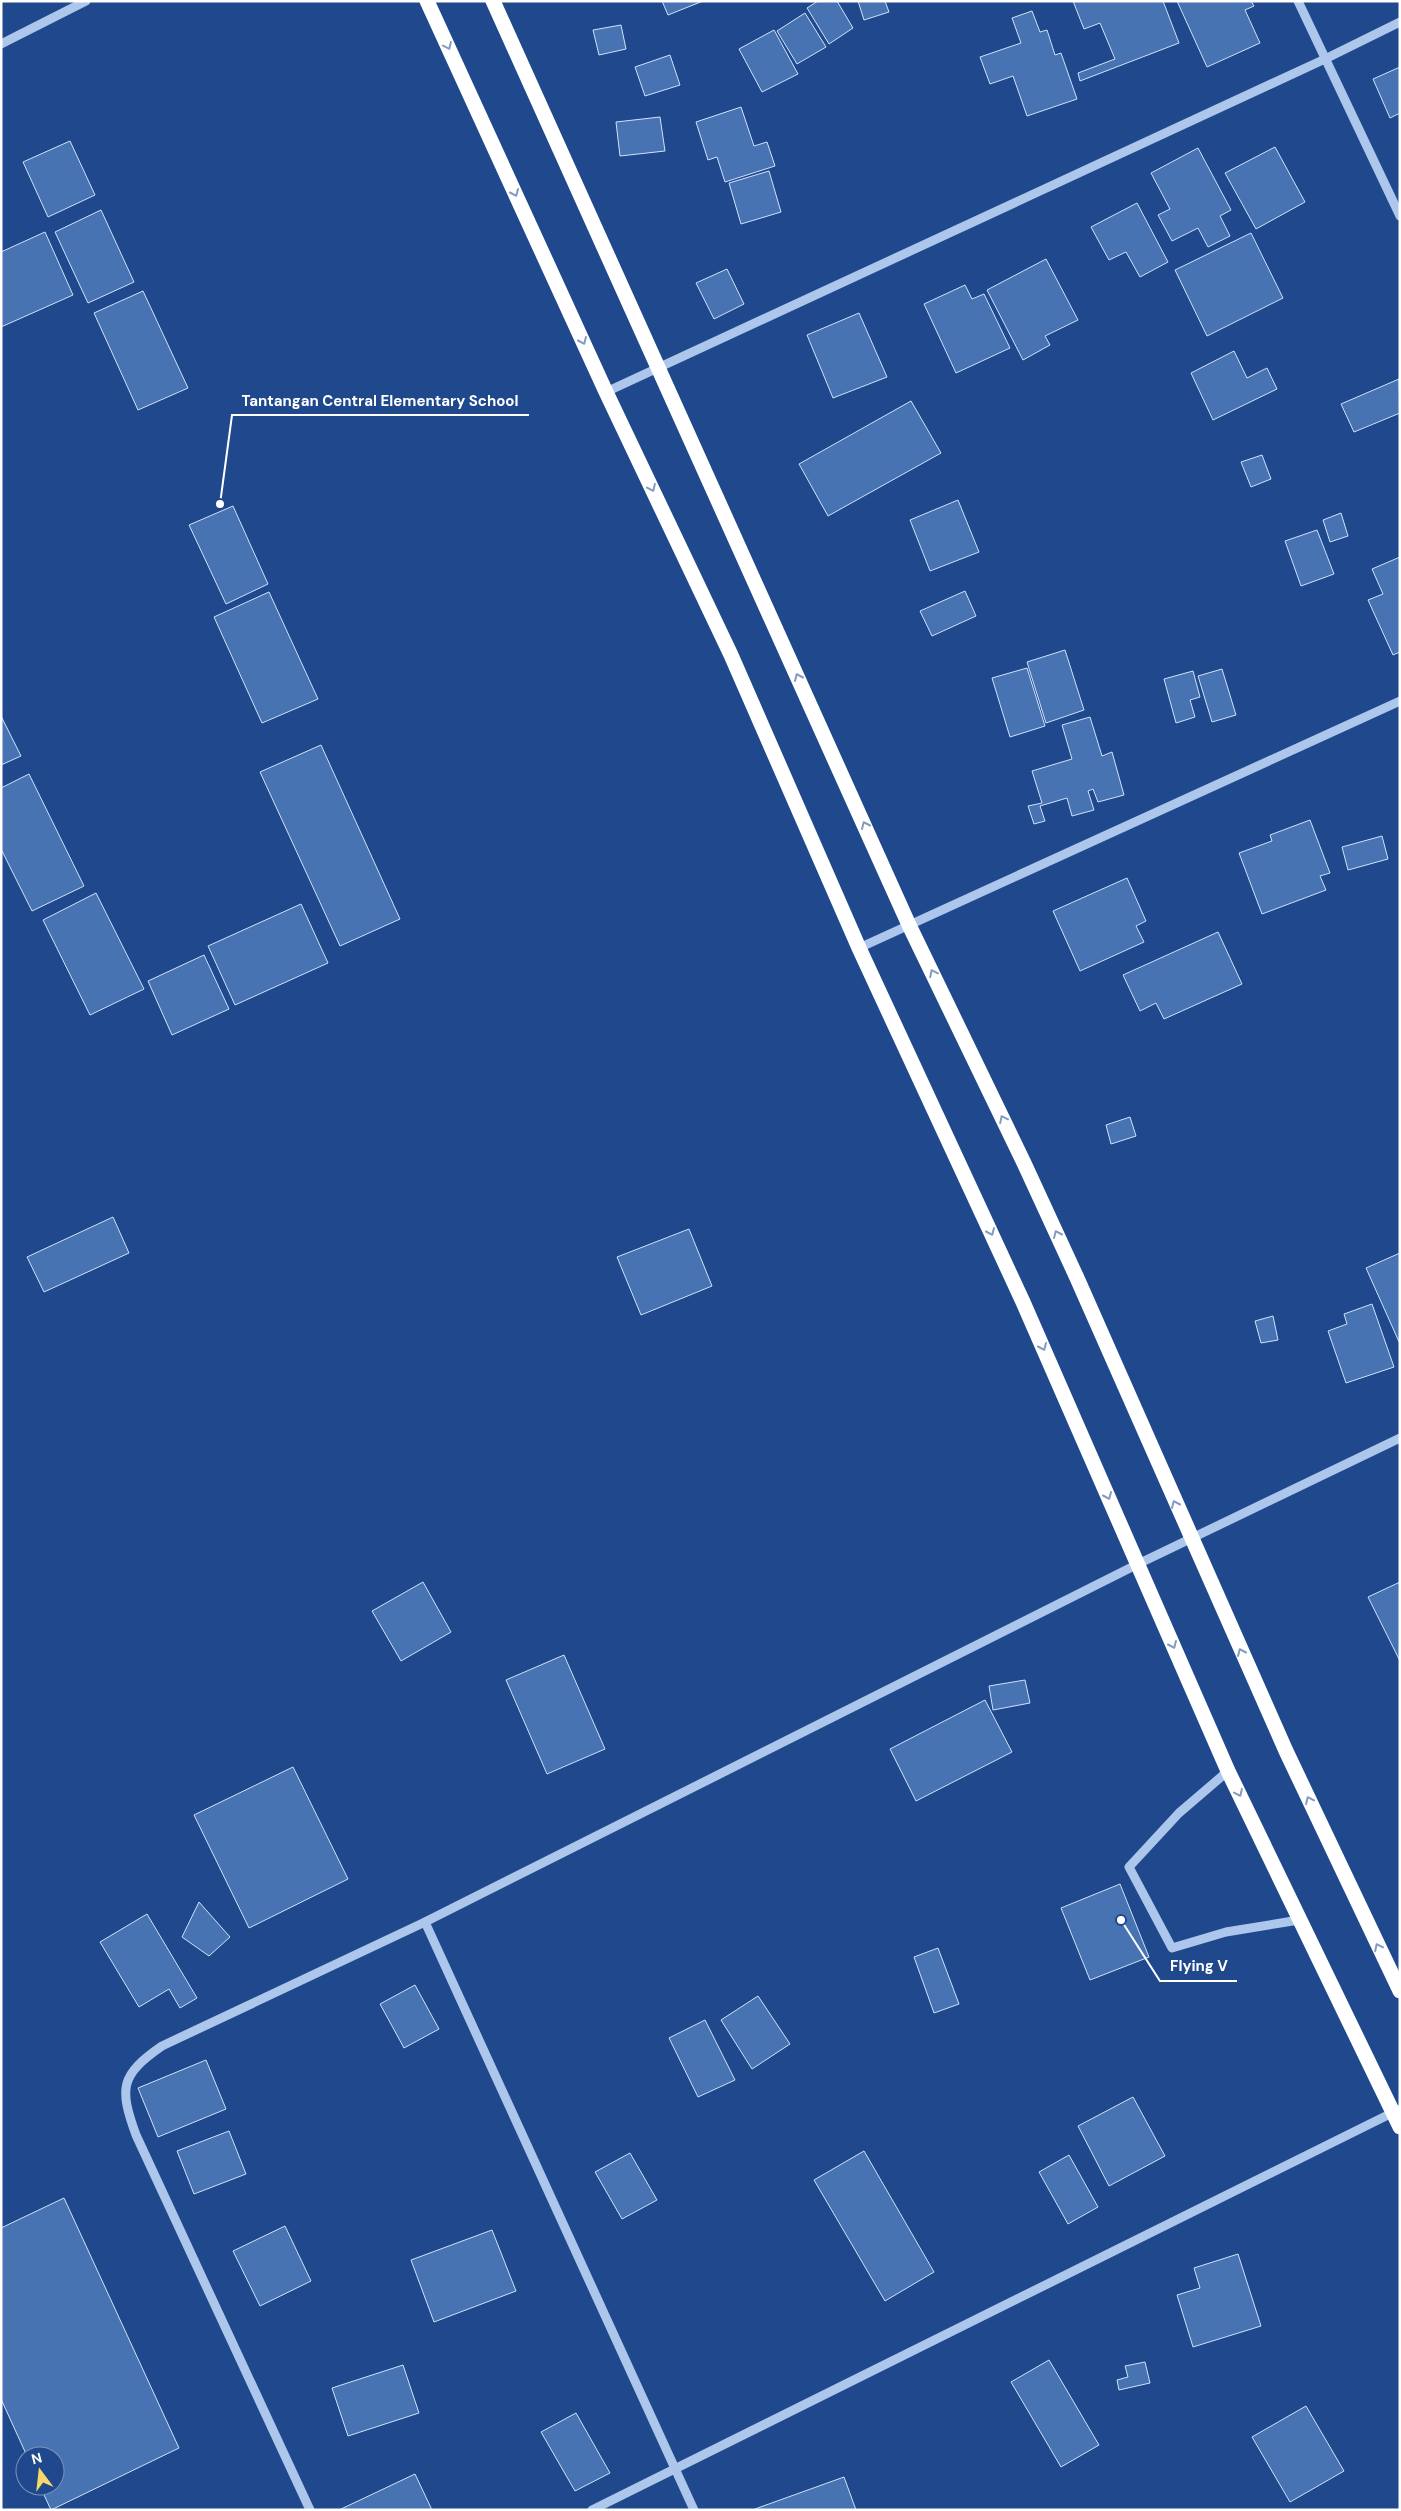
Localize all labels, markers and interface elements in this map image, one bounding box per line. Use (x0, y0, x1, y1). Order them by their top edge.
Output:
one-way arrow (441, 41, 452, 50)
one-way arrow (509, 188, 520, 197)
one-way arrow (576, 336, 587, 345)
callout: Tantangan Central Elementary School (232, 385, 529, 415)
text: Tantangan Central Elementary School (242, 391, 518, 411)
one-way arrow (645, 483, 655, 492)
one-way arrow (793, 673, 804, 682)
one-way arrow (860, 821, 871, 830)
one-way arrow (928, 969, 939, 978)
one-way arrow (999, 1115, 1009, 1124)
one-way arrow (985, 1227, 995, 1236)
one-way arrow (1052, 1230, 1063, 1239)
one-way arrow (1036, 1342, 1047, 1351)
one-way arrow (1101, 1491, 1112, 1500)
one-way arrow (1171, 1500, 1182, 1509)
one-way arrow (1166, 1640, 1177, 1649)
one-way arrow (1237, 1648, 1248, 1657)
one-way arrow (1233, 1788, 1243, 1797)
one-way arrow (1304, 1796, 1315, 1805)
one-way arrow (1374, 1943, 1384, 1952)
callout: Flying V (1160, 1951, 1237, 1981)
text: Flying V (1170, 1956, 1228, 1976)
north arrow (15, 2446, 65, 2496)
text: N (29, 2448, 44, 2468)

